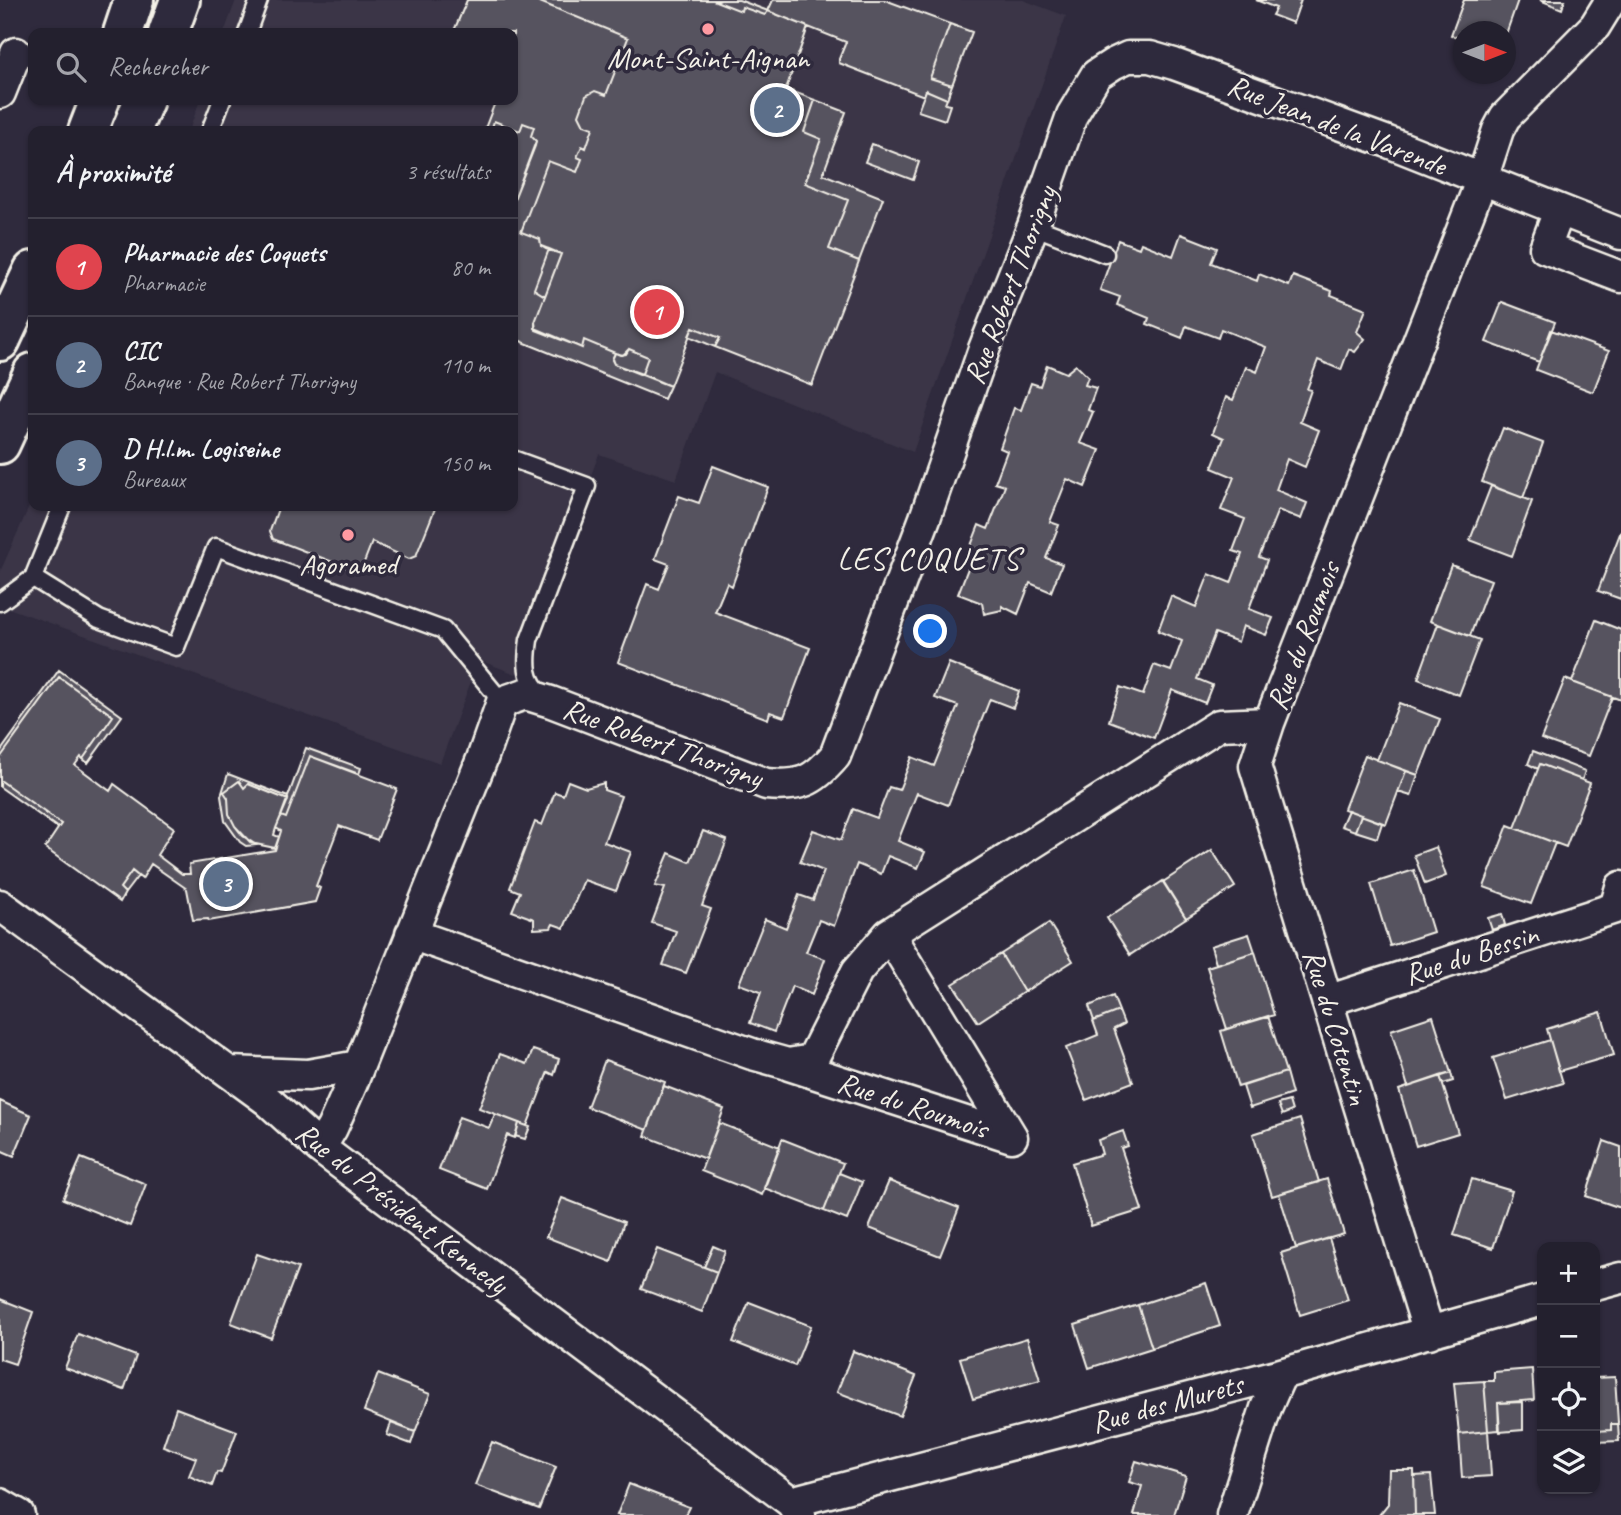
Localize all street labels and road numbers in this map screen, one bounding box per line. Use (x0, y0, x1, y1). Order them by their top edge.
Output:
street label: Rue Jean de la Varende (1222, 66, 1454, 185)
street label: Rue Robert Thorigny (955, 179, 1066, 389)
street label: Rue du Roumois (1257, 554, 1350, 716)
street label: Rue Robert Thorigny (558, 689, 769, 797)
street label: Rue du Bessin (1399, 914, 1544, 993)
street label: Rue du Cotentin (1294, 945, 1378, 1110)
street label: Rue du Roumois (833, 1063, 996, 1148)
street label: Rue du Président Kennedy (288, 1113, 517, 1304)
street label: Rue des Murets (1087, 1364, 1250, 1441)

